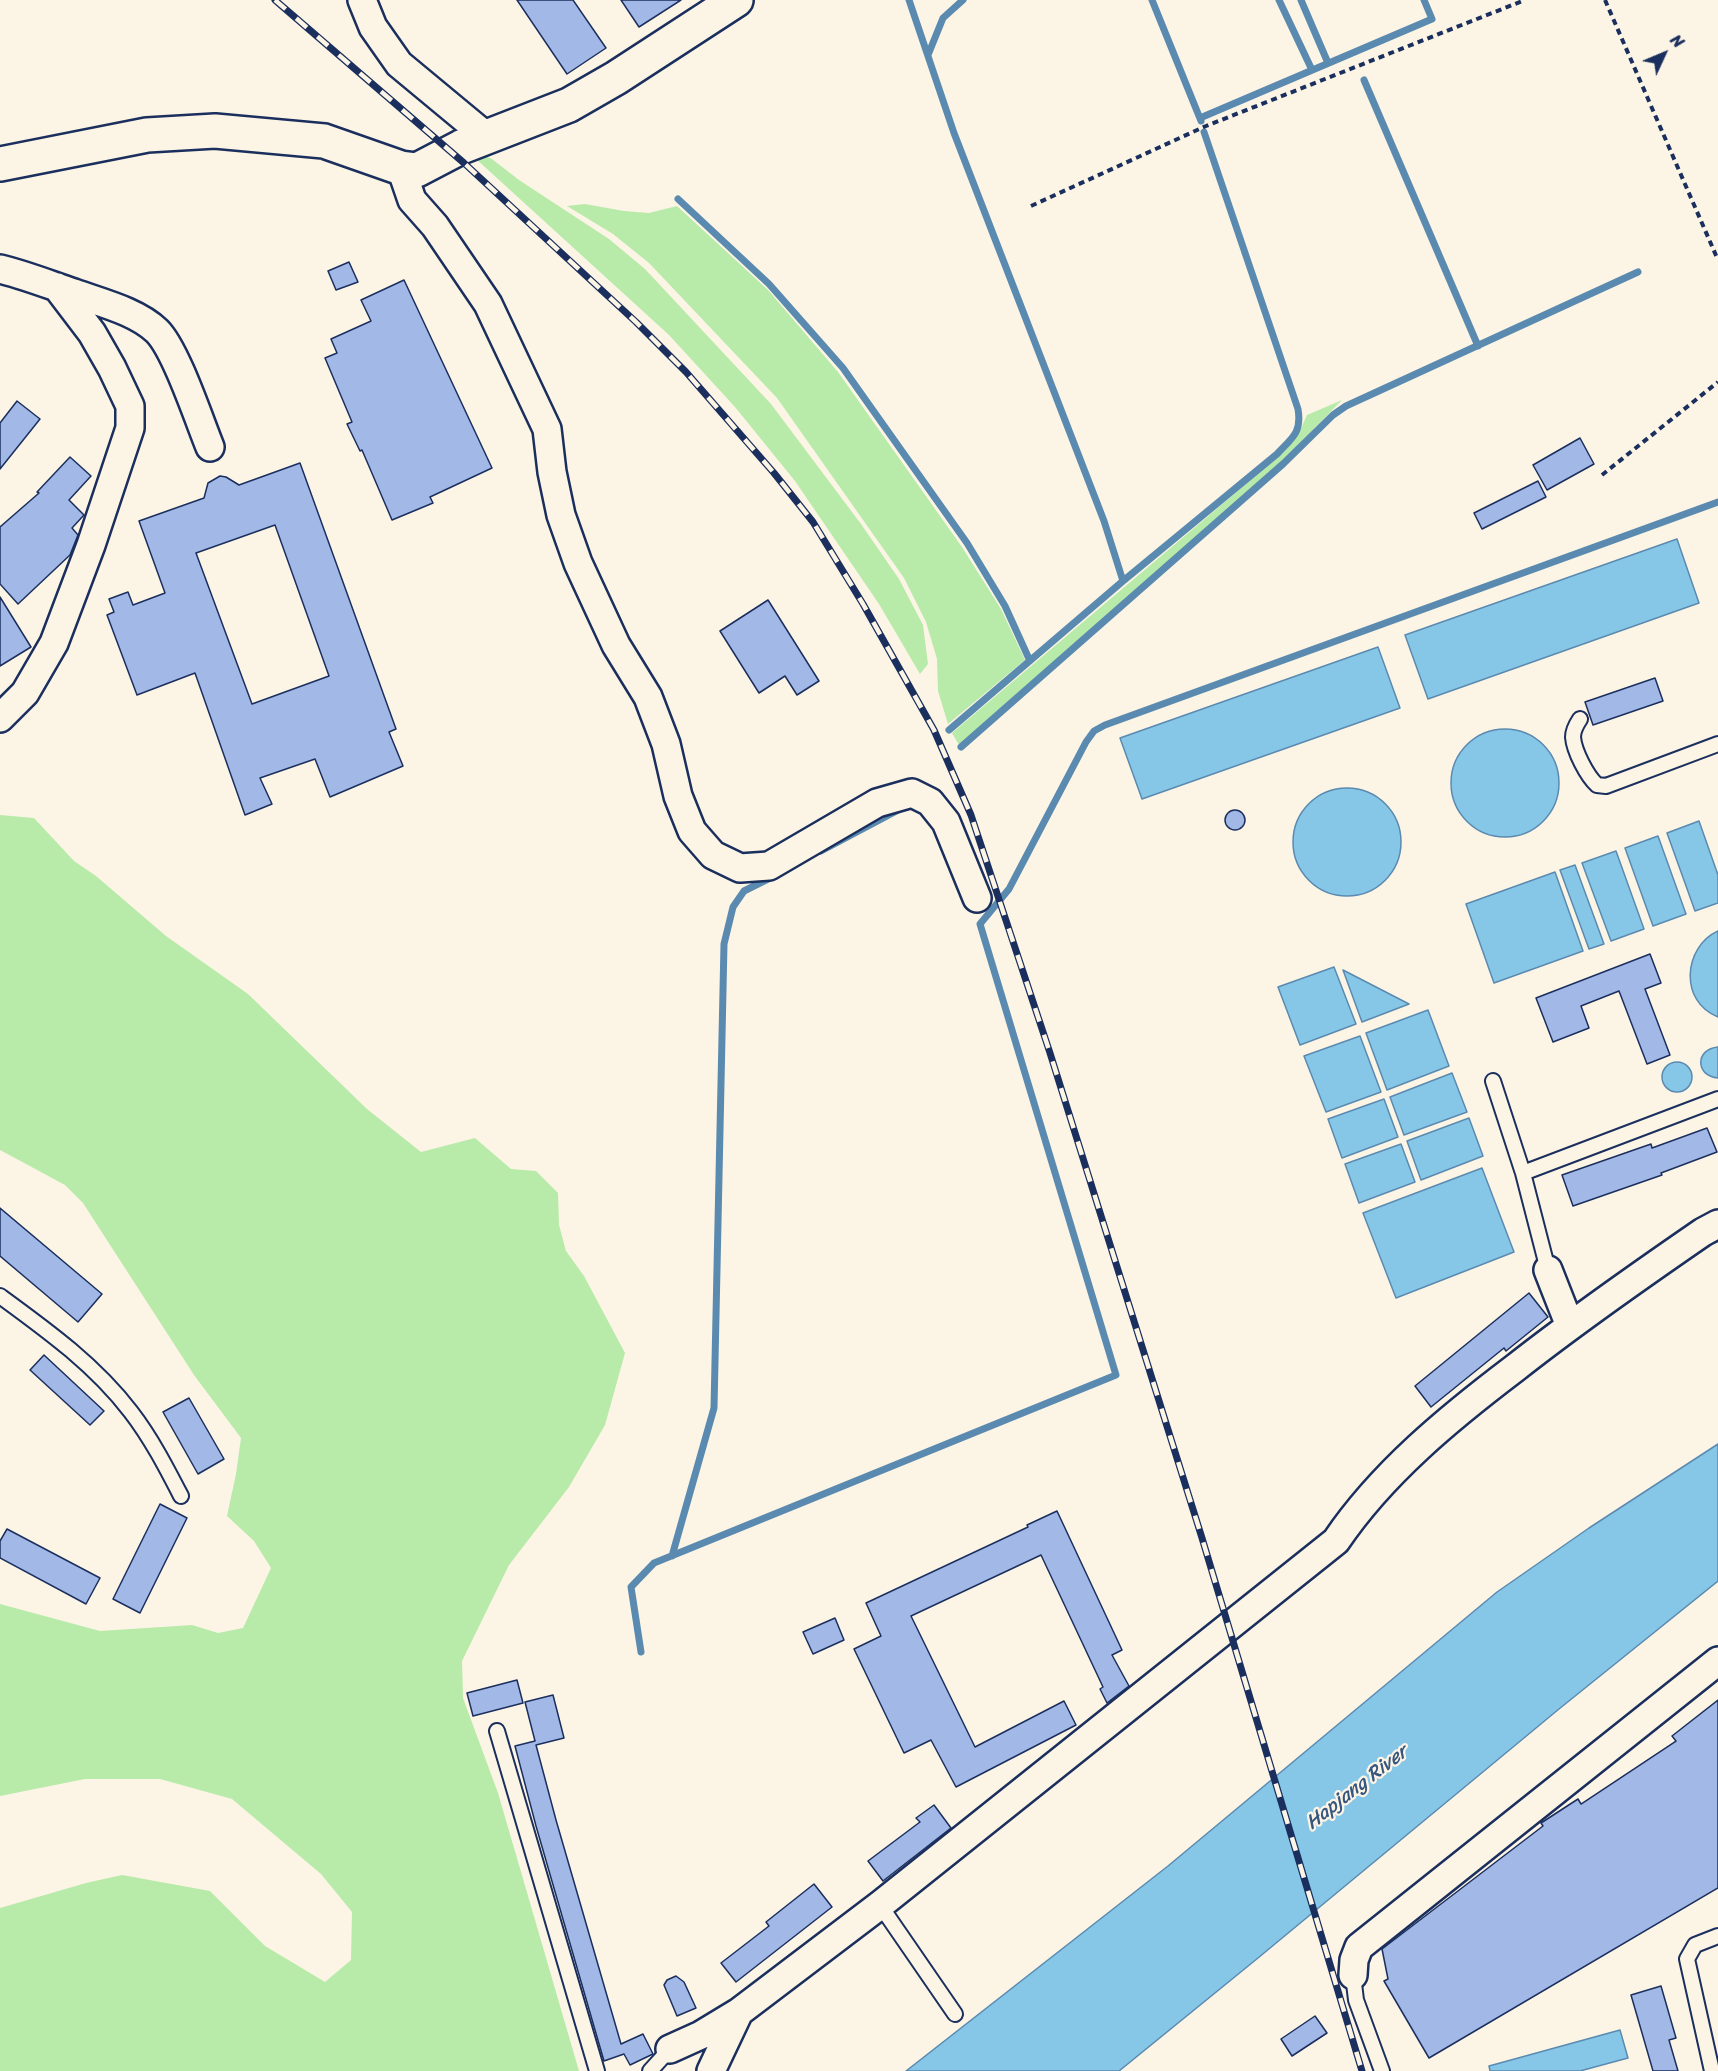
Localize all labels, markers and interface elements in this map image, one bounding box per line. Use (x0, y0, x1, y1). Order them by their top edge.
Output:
north arrow (1634, 24, 1694, 84)
text: N (1663, 27, 1692, 55)
water label: Hapjang River (1301, 1741, 1413, 1835)

